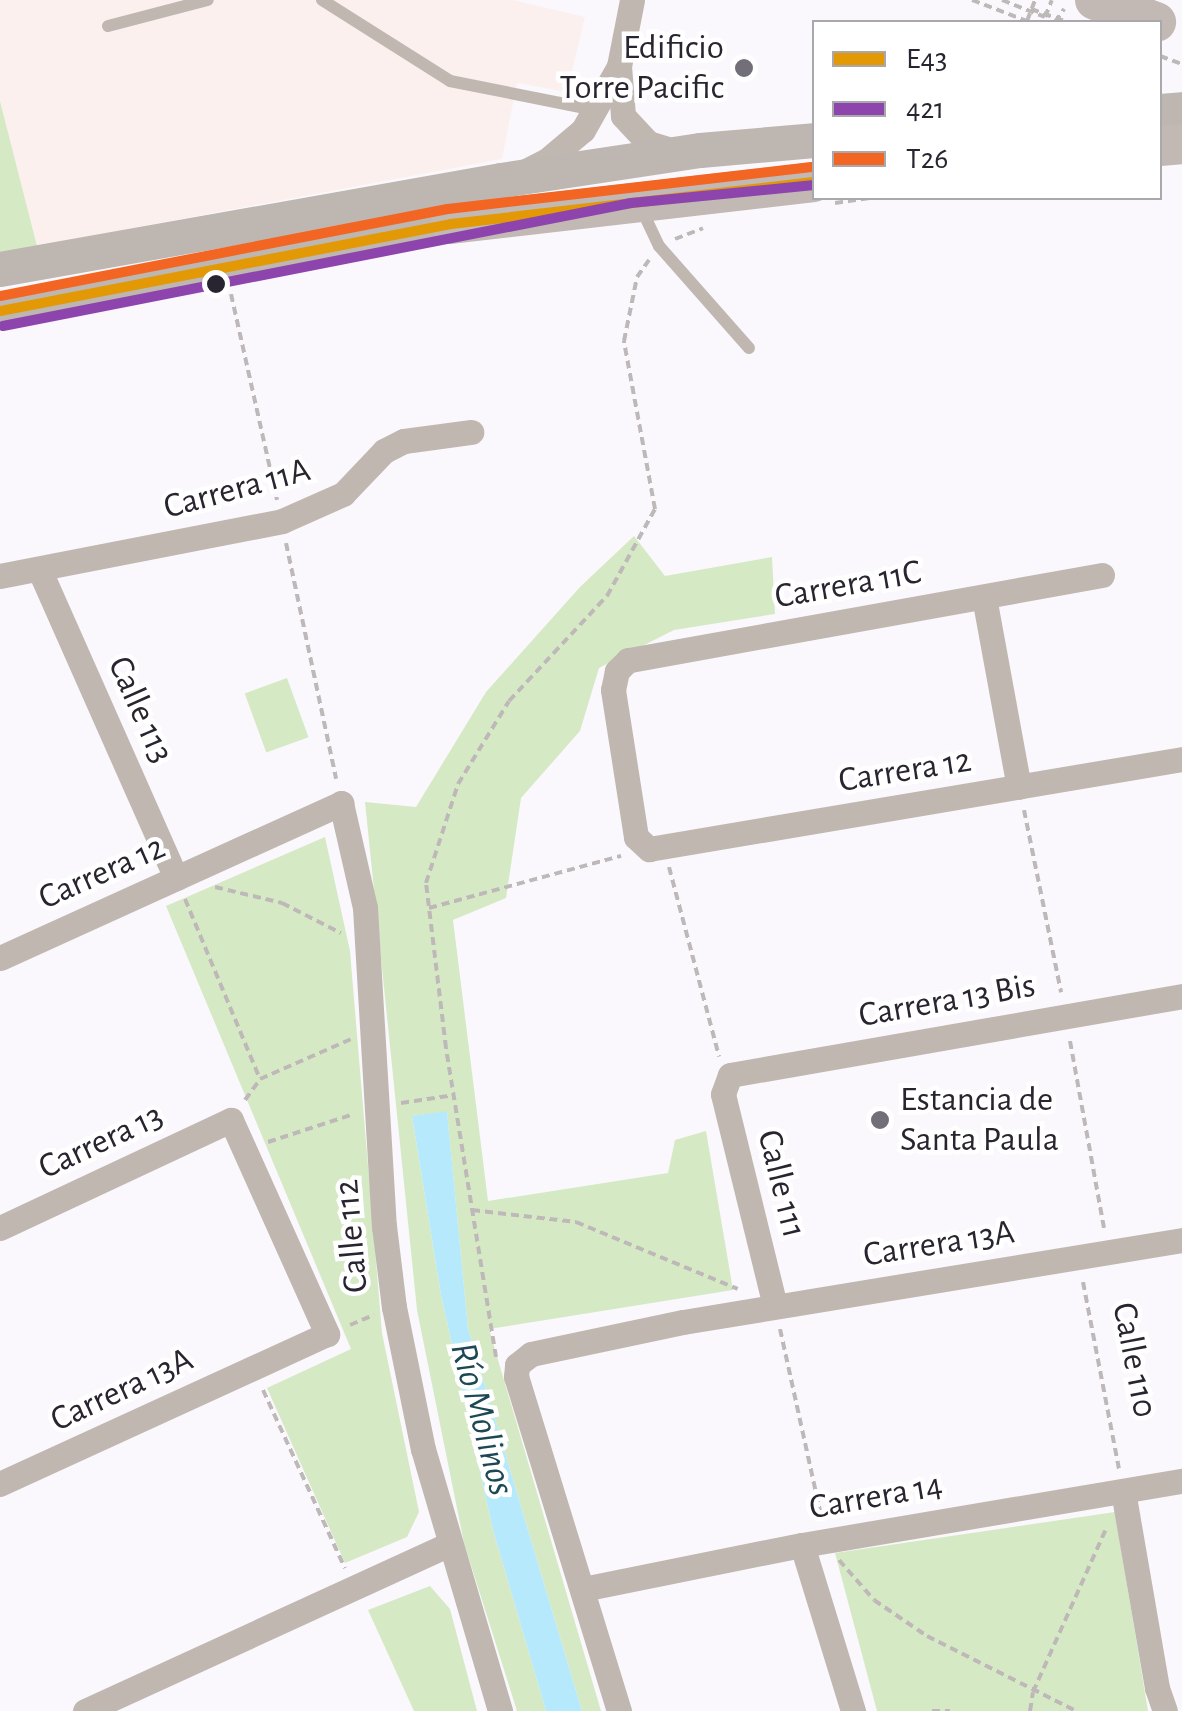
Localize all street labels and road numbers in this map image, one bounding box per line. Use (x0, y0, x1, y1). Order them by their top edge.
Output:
street label: Carrera 11A (159, 449, 315, 529)
street label: Carrera 11C (772, 551, 924, 619)
street label: Calle 113 (98, 650, 182, 770)
street label: Carrera 12 (836, 740, 974, 802)
street label: Carrera 12 (32, 827, 172, 919)
street label: Carrera 13 Bis (856, 965, 1038, 1037)
street label: Carrera 13 (32, 1095, 170, 1189)
street label: Calle 111 (747, 1126, 815, 1242)
street label: Calle 112 (326, 1178, 378, 1294)
street label: Carrera 13A (860, 1211, 1018, 1277)
street label: Calle 110 (1102, 1299, 1166, 1421)
street label: Carrera 13A (44, 1339, 200, 1441)
street label: Carrera 14 (806, 1465, 946, 1529)

